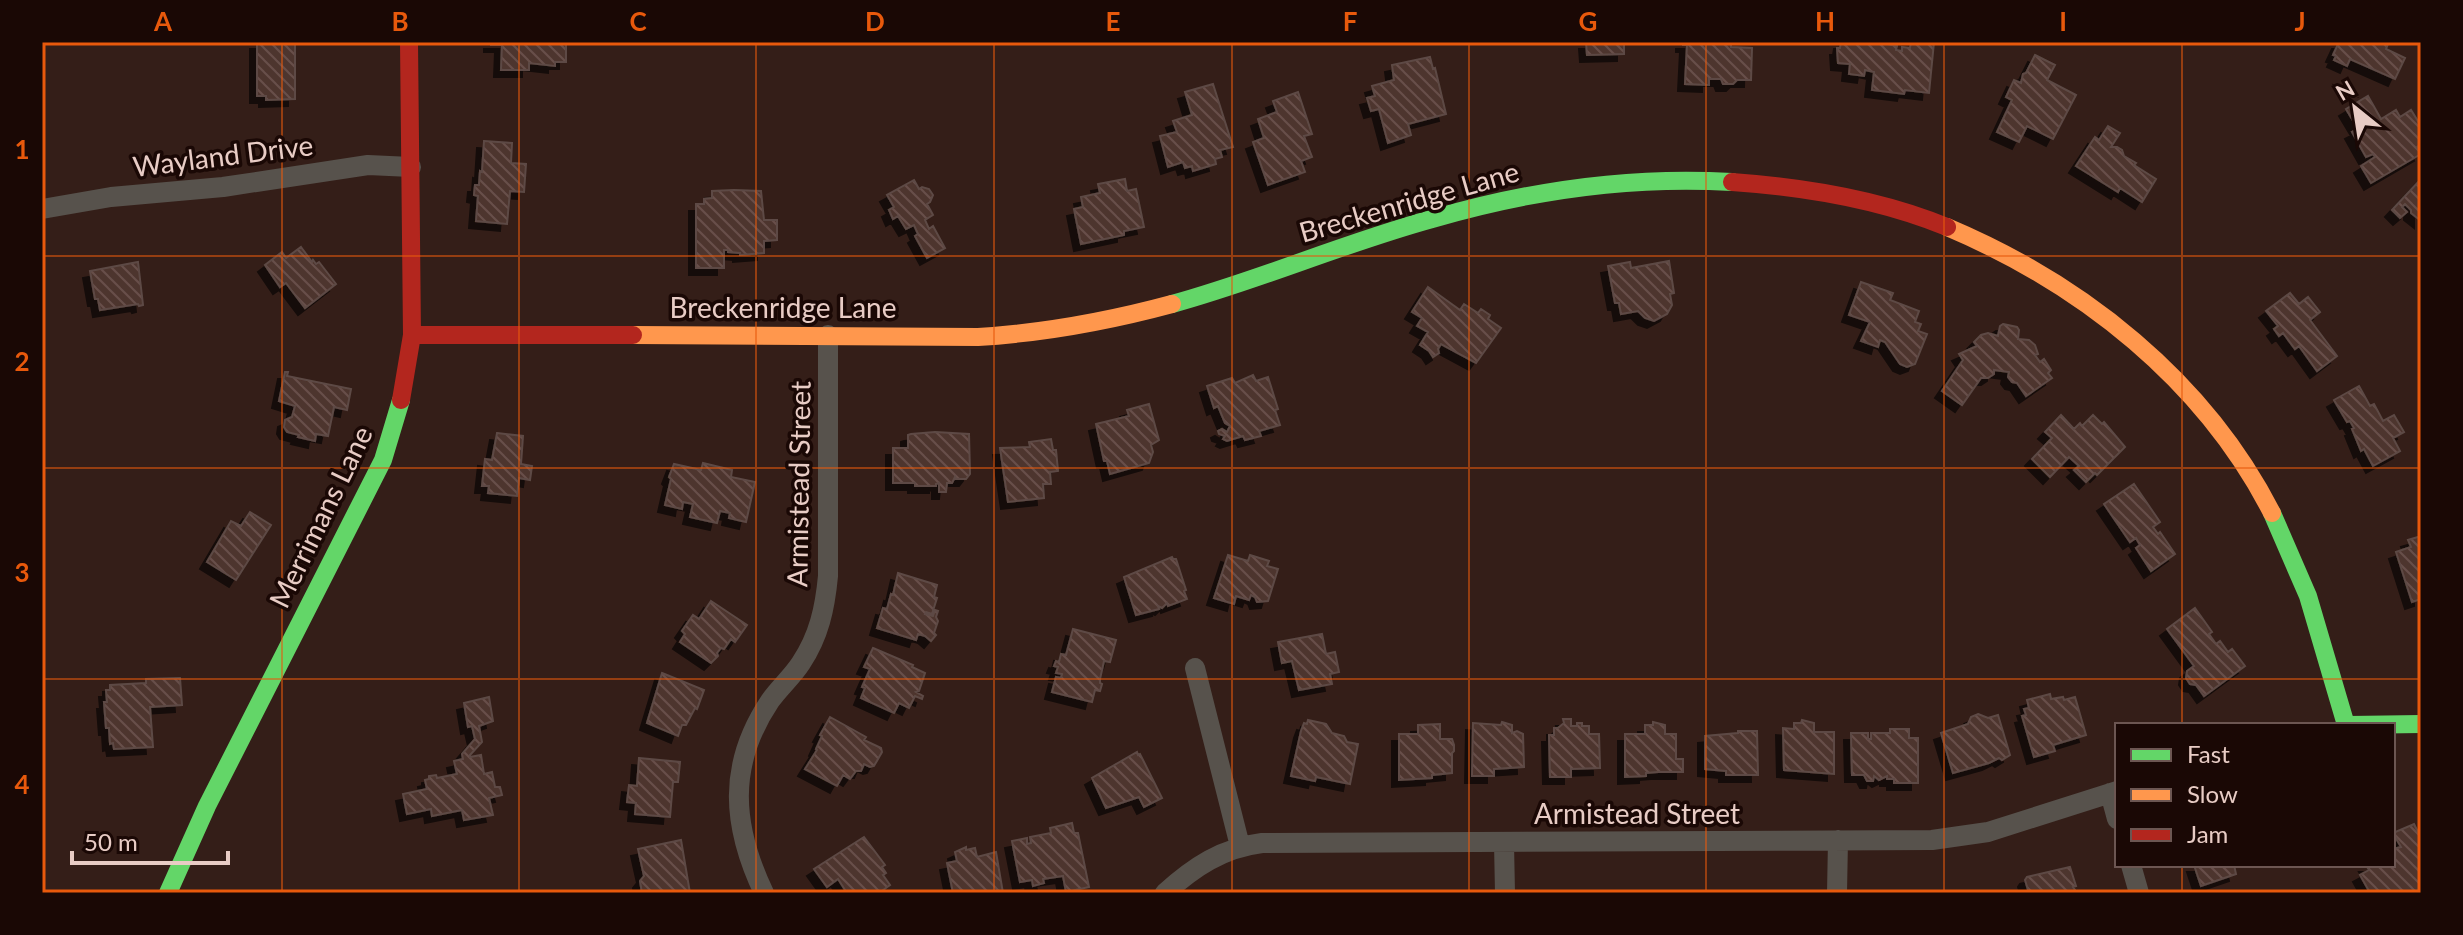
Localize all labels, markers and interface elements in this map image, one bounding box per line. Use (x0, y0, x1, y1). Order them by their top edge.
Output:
text: A (153, 5, 173, 37)
text: B (391, 5, 409, 37)
text: C (629, 5, 647, 37)
text: D (865, 5, 885, 37)
text: E (1106, 5, 1120, 37)
text: F (1343, 5, 1357, 37)
text: G (1579, 5, 1597, 37)
text: H (1815, 5, 1835, 37)
text: I (2059, 5, 2067, 37)
text: J (2294, 5, 2306, 37)
north arrow (2315, 68, 2395, 148)
text: N (2331, 74, 2359, 106)
street label: Wayland Drive (131, 127, 315, 183)
text: 1 (14, 133, 30, 165)
street label: Breckenridge Lane (1295, 153, 1523, 249)
street label: Breckenridge Lane (670, 290, 896, 324)
text: 2 (14, 345, 30, 377)
street label: Armistead Street (779, 381, 817, 587)
street label: Merrimans Lane (261, 420, 379, 613)
text: 3 (14, 556, 30, 588)
legend (2115, 723, 2395, 867)
text: Fast (2187, 739, 2230, 768)
text: 4 (14, 768, 30, 800)
text: Slow (2187, 779, 2238, 808)
street label: Armistead Street (1534, 796, 1740, 830)
scale bar (72, 815, 228, 865)
text: Jam (2187, 819, 2228, 848)
text: 50 m (84, 827, 138, 856)

